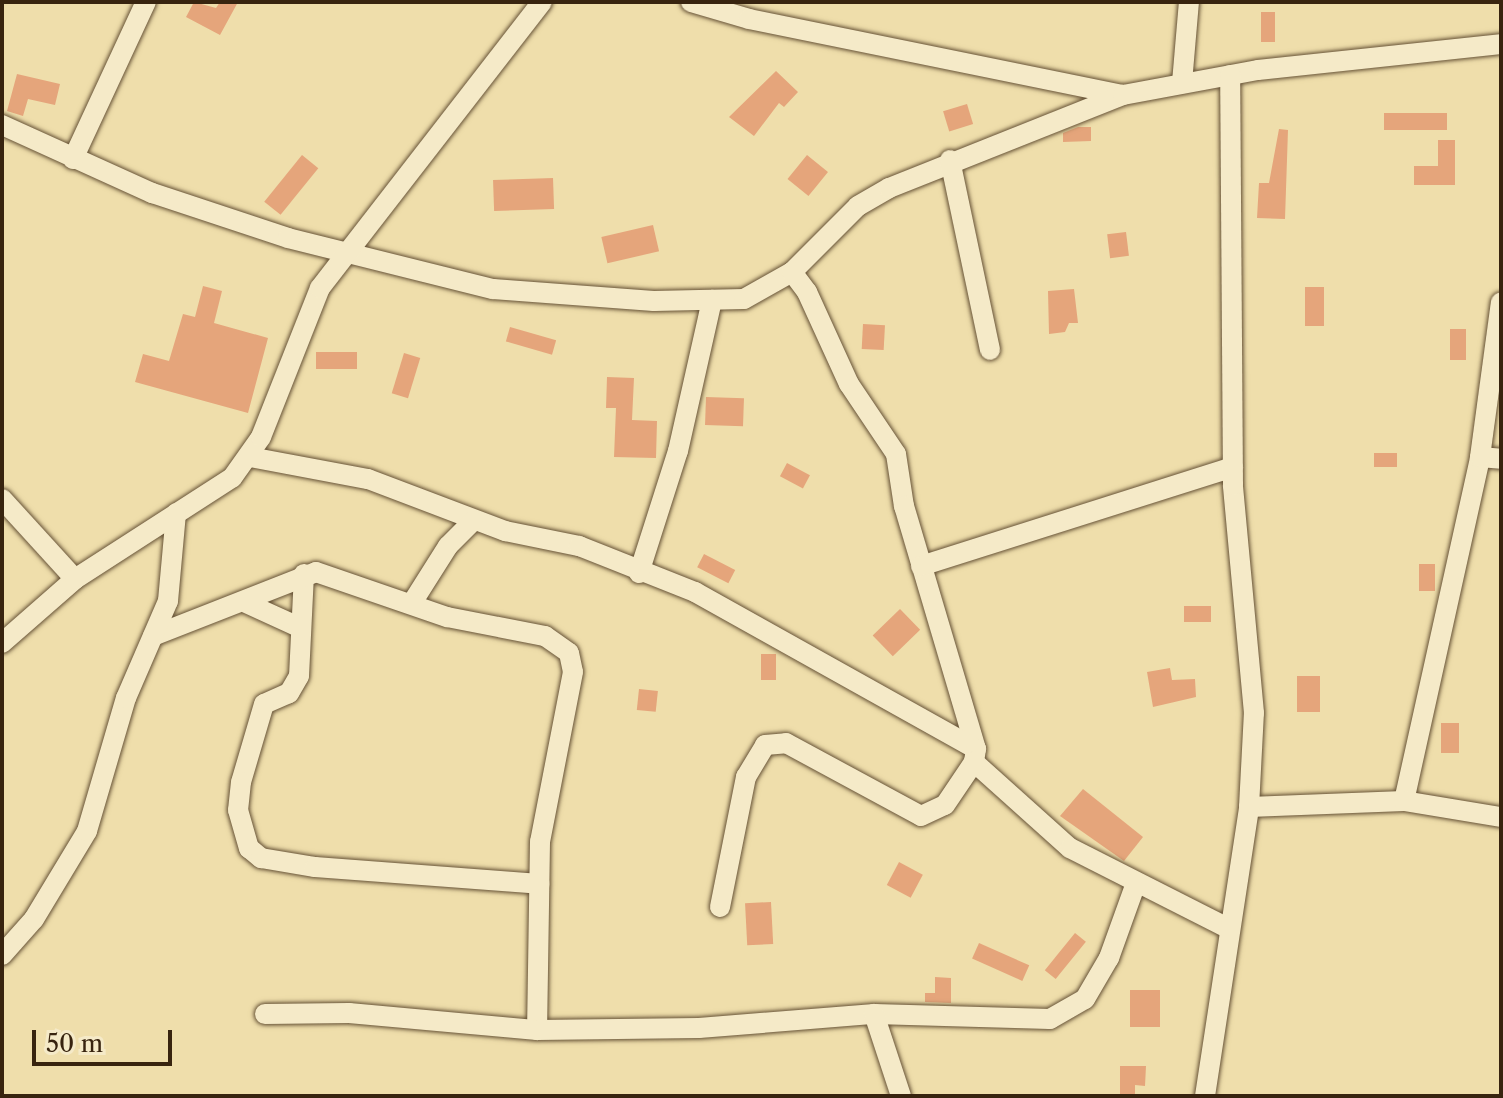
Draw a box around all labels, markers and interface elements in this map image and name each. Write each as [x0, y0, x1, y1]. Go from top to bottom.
scale bar [36, 1014, 176, 1064]
text: 50 m [46, 1029, 103, 1058]

